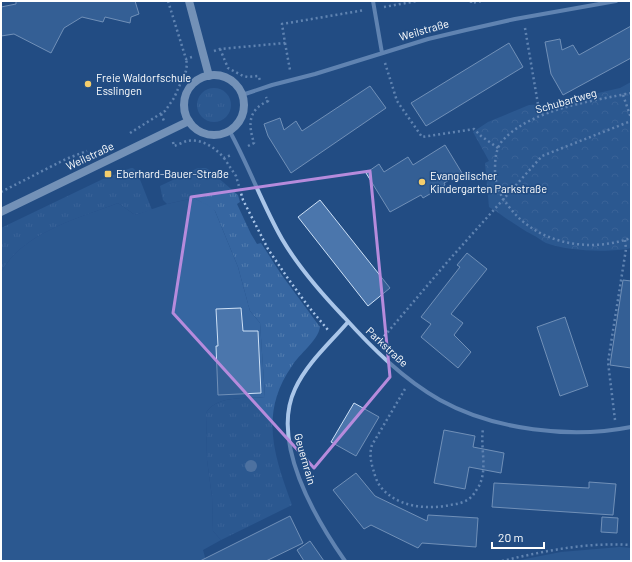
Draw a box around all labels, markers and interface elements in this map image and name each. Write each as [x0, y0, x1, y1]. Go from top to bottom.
street label: Weilstraße [397, 16, 450, 43]
place label: Freie Waldorfschule Esslingen [96, 71, 191, 97]
marker: Freie Waldorfschule Esslingen [83, 79, 93, 89]
street label: Schubartweg [534, 86, 598, 115]
street label: Weilstraße [64, 139, 116, 172]
place label: Eberhard-Bauer-Straße [116, 167, 229, 180]
marker: Eberhard-Bauer-Straße [103, 169, 113, 179]
place label: Evangelischer Kindergarten Parkstraße [430, 169, 547, 195]
marker: Evangelischer Kindergarten Parkstraße [417, 177, 427, 187]
street label: Parkstraße [364, 324, 411, 369]
street label: Geuernrain [292, 432, 319, 486]
scale bar [492, 524, 544, 550]
text: 20 m [498, 530, 524, 544]

